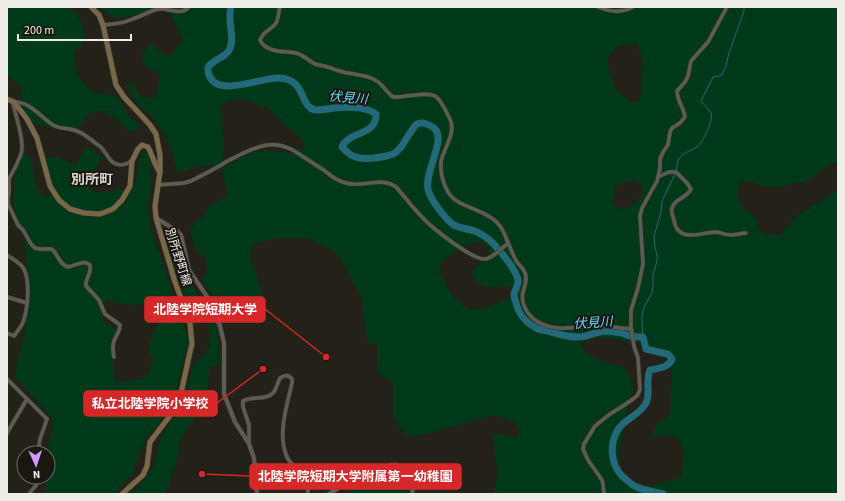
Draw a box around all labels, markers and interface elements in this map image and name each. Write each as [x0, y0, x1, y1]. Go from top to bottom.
scale bar [18, 16, 131, 42]
text: 200 m [24, 22, 54, 39]
water label: 伏見川 [328, 87, 370, 109]
district label: 別所町 [71, 170, 113, 190]
street label: 別所野町線 [161, 226, 195, 288]
callout: 北陸学院短期大学 [145, 297, 265, 322]
text: 北陸学院短期大学 [153, 301, 257, 319]
water label: 伏見川 [573, 313, 615, 333]
callout: 私立北陸学院小学校 [84, 391, 217, 416]
text: 私立北陸学院小学校 [91, 395, 209, 413]
north arrow [16, 445, 56, 485]
callout: 北陸学院短期大学附属第一幼稚園 [250, 464, 461, 489]
text: N [32, 467, 41, 482]
text: 北陸学院短期大学附属第一幼稚園 [257, 468, 453, 486]

